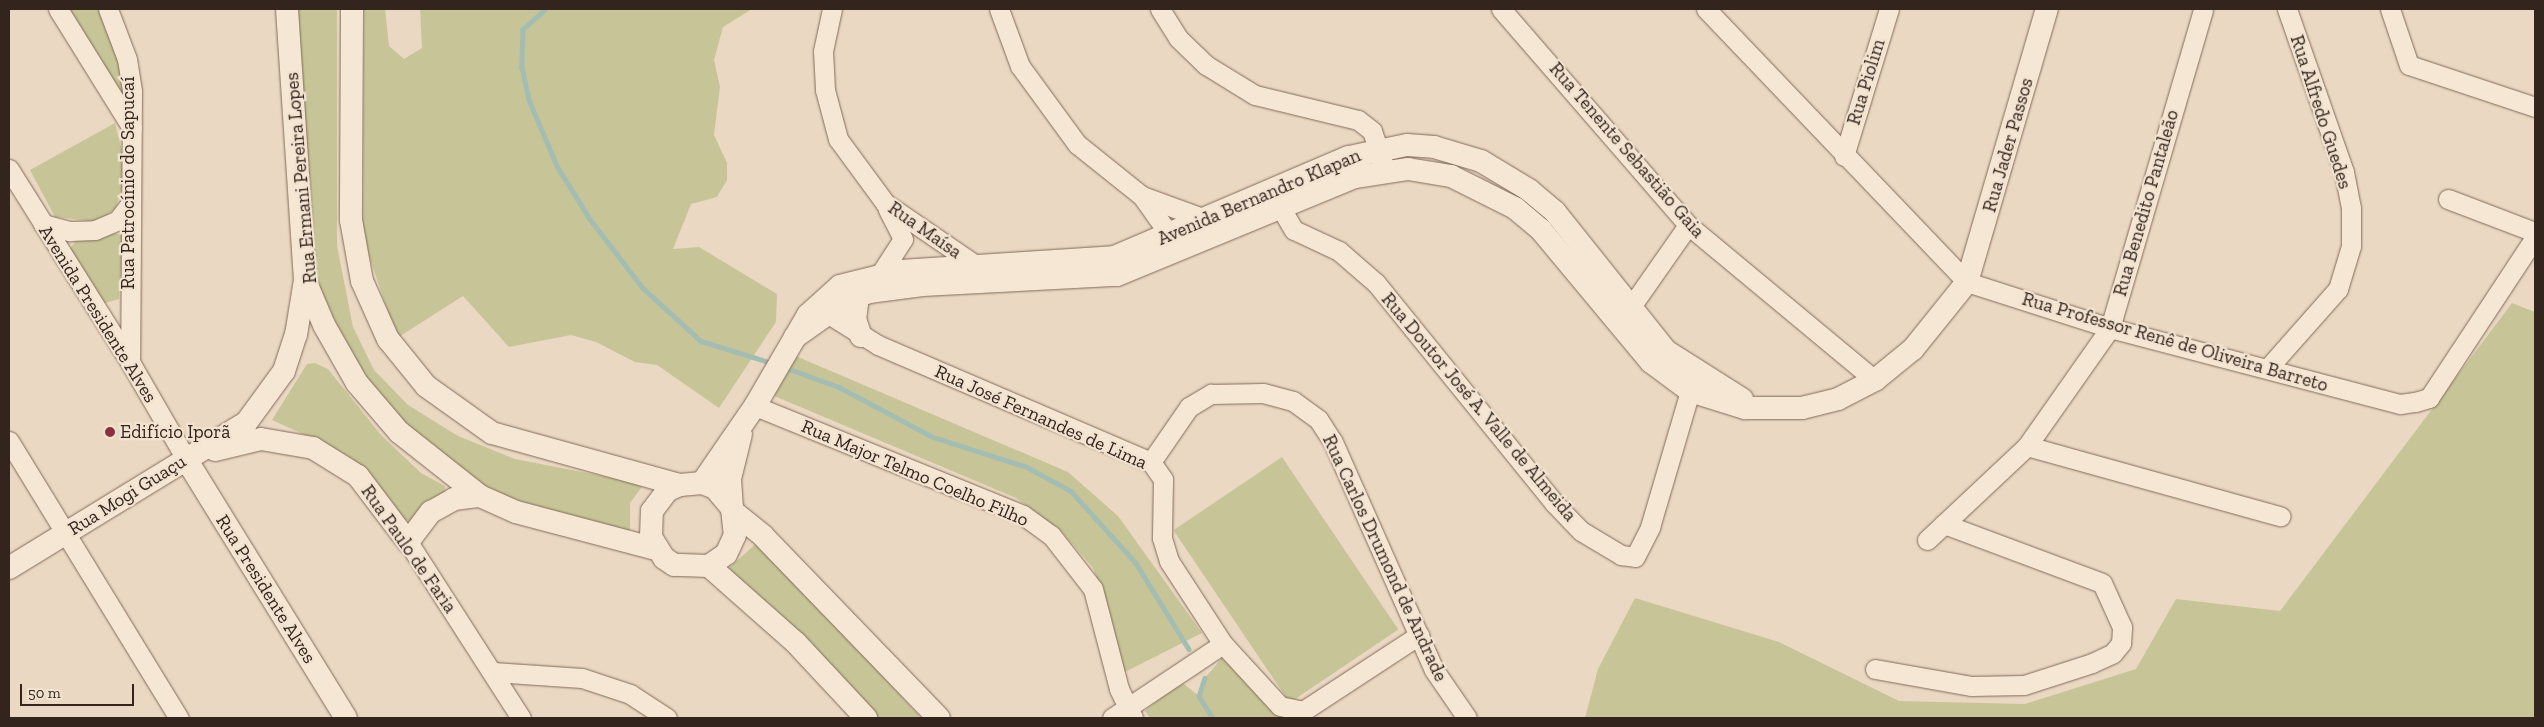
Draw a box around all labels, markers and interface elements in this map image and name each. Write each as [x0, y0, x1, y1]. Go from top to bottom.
street label: Rua Alfredo Guedes [2285, 32, 2357, 192]
street label: Rua Piolim [1842, 36, 1890, 128]
street label: Rua Tenente Sebastião Gaia [1544, 57, 1710, 243]
street label: Rua Ermani Pereira Lopes [280, 71, 322, 285]
street label: Rua Jader Passos [1978, 75, 2038, 215]
street label: Rua Patrocínio do Sapucaí [117, 76, 139, 290]
street label: Rua Benedito Pantaleão [2108, 107, 2184, 299]
street label: Avenida Bernandro Klapan [1154, 144, 1364, 250]
street label: Rua Maísa [884, 196, 966, 264]
street label: Avenida Presidente Alves [34, 221, 162, 407]
street label: Rua Doutor José A. Valle de Almeida [1376, 287, 1582, 527]
street label: Rua Professor Renê de Oliveira Barreto [2019, 287, 2331, 397]
street label: Rua José Fernandes de Lima [931, 360, 1151, 474]
street label: Rua Major Telmo Coelho Filho [798, 415, 1032, 531]
place label: Edifício Iporã [120, 421, 231, 443]
marker: Edifício Iporã [104, 426, 116, 438]
street label: Rua Carlos Drumond de Andrade [1318, 431, 1452, 685]
street label: Rua Mogi Guaçu [64, 450, 190, 540]
street label: Rua Paulo de Faria [356, 480, 462, 618]
street label: Rua Presidente Alves [211, 510, 321, 668]
scale bar [22, 674, 136, 706]
text: 50 m [28, 684, 61, 702]

